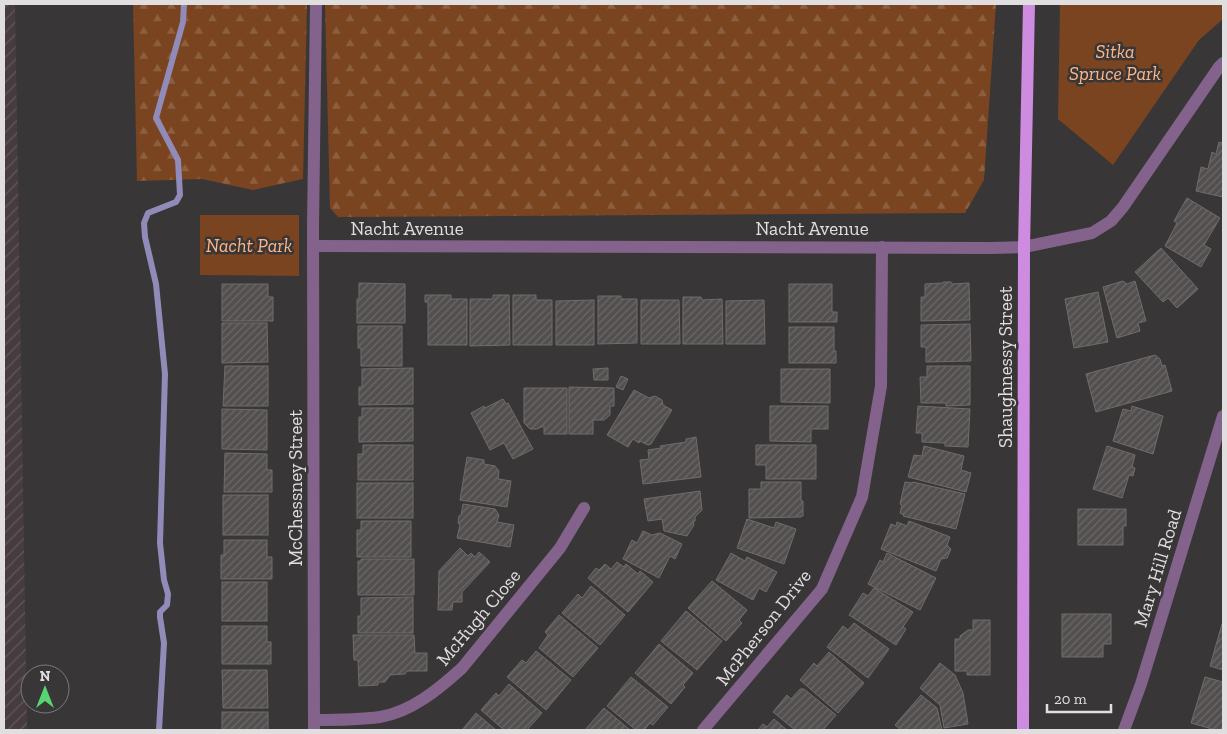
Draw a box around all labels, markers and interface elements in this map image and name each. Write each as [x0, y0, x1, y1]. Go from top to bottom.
park label: Sitka Spruce Park [1069, 40, 1161, 85]
street label: Nacht Avenue [350, 217, 464, 240]
street label: Nacht Avenue [755, 217, 869, 240]
park label: Nacht Park [206, 234, 292, 257]
street label: Shaughnessy Street [994, 286, 1017, 448]
street label: McChessney Street [284, 410, 307, 566]
street label: Mary Hill Road [1129, 506, 1187, 630]
street label: McHugh Close [431, 564, 525, 670]
street label: McPherson Drive [711, 565, 816, 690]
north arrow [20, 664, 70, 714]
text: N [40, 668, 51, 685]
scale bar [1047, 682, 1111, 714]
text: 20 m [1054, 690, 1087, 708]

